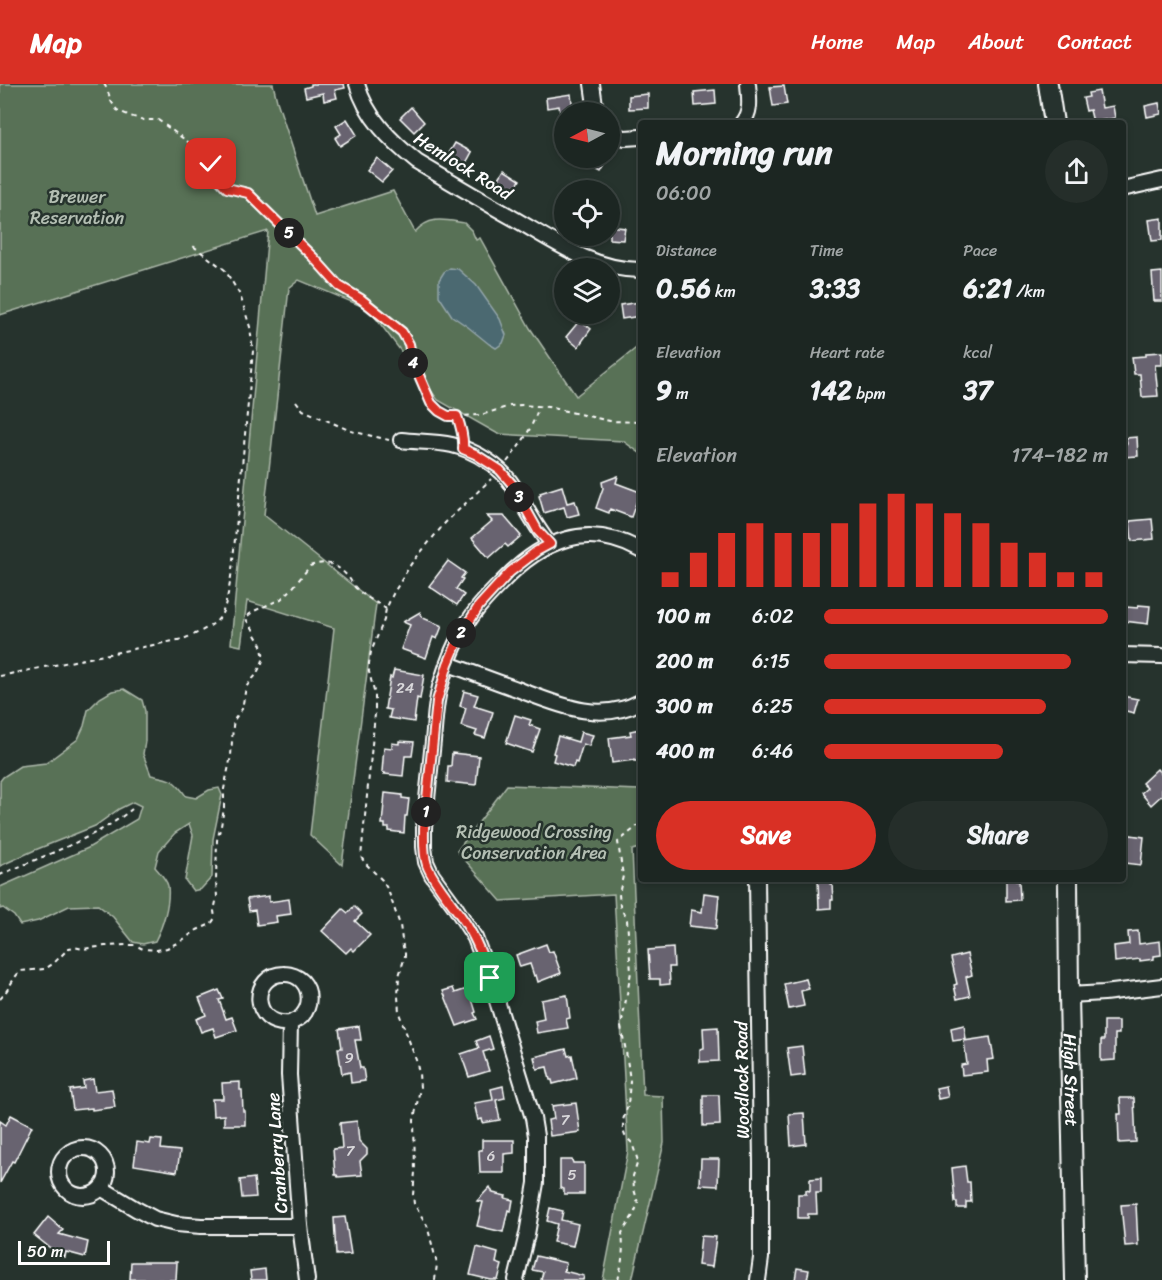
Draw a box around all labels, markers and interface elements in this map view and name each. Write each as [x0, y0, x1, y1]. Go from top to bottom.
text: Map [30, 18, 82, 67]
text: Home [811, 23, 863, 61]
text: Map [896, 23, 935, 61]
text: About [968, 23, 1025, 61]
text: Contact [1058, 23, 1132, 61]
north arrow [554, 102, 620, 168]
map controls [554, 102, 620, 324]
street label: Hemlock Road [407, 123, 520, 210]
text: Morning run [656, 124, 832, 182]
pin [185, 138, 236, 189]
button: share [1045, 140, 1108, 203]
icon: check [194, 147, 227, 180]
text: 06:00 [656, 176, 711, 211]
button: locate [554, 180, 620, 246]
park label: Brewer Reservation [30, 181, 124, 234]
pin: 5 [274, 218, 304, 248]
text: 5 [284, 218, 294, 247]
text: Distance [656, 236, 717, 265]
text: Time [810, 236, 843, 265]
text: Pace [963, 236, 997, 265]
button: layers [554, 258, 620, 324]
text: 0.56 [656, 265, 711, 311]
text: 3:33 [810, 265, 860, 311]
text: 6:21 [963, 265, 1012, 311]
text: km [711, 277, 736, 306]
text: /km [1012, 277, 1045, 306]
text: Elevation [656, 338, 721, 367]
text: Heart rate [810, 338, 885, 367]
text: kcal [963, 338, 992, 367]
pin: 4 [398, 348, 428, 378]
text: 4 [408, 348, 418, 377]
text: 9 [656, 367, 672, 413]
text: 142 [810, 367, 852, 413]
text: 37 [963, 367, 992, 413]
text: m [672, 379, 688, 408]
text: bpm [852, 379, 886, 408]
text: Elevation [656, 438, 737, 473]
text: 174–182 m [1011, 438, 1108, 473]
pin: 3 [504, 482, 534, 512]
text: 3 [515, 482, 523, 511]
text: 100 m [656, 599, 710, 634]
text: 6:02 [752, 599, 794, 634]
pin: 2 [446, 618, 476, 648]
text: 2 [456, 618, 466, 647]
text: 200 m [656, 644, 713, 679]
text: 6:15 [752, 644, 790, 679]
house number: 24 [396, 675, 414, 701]
text: 300 m [656, 689, 713, 724]
text: 6:25 [752, 689, 793, 724]
text: 400 m [656, 734, 714, 769]
text: 6:46 [752, 734, 793, 769]
pin: 1 [411, 797, 441, 827]
text: 1 [423, 797, 429, 826]
button: Save [656, 801, 876, 870]
button: Share [888, 801, 1108, 870]
park label: Ridgewood Crossing Conservation Area [456, 816, 612, 869]
pin [464, 952, 515, 1003]
icon: arrive [473, 961, 506, 994]
street label: Woodlock Road [725, 1019, 759, 1139]
street label: High Street [1054, 1033, 1088, 1127]
house number: 9 [344, 1045, 354, 1071]
street label: Cranberry Lane [257, 1091, 297, 1215]
house number: 7 [561, 1107, 571, 1133]
house number: 7 [346, 1138, 356, 1164]
house number: 6 [487, 1143, 495, 1169]
house number: 5 [567, 1162, 577, 1188]
text: 50 m [27, 1237, 63, 1266]
scale bar [18, 1238, 110, 1266]

